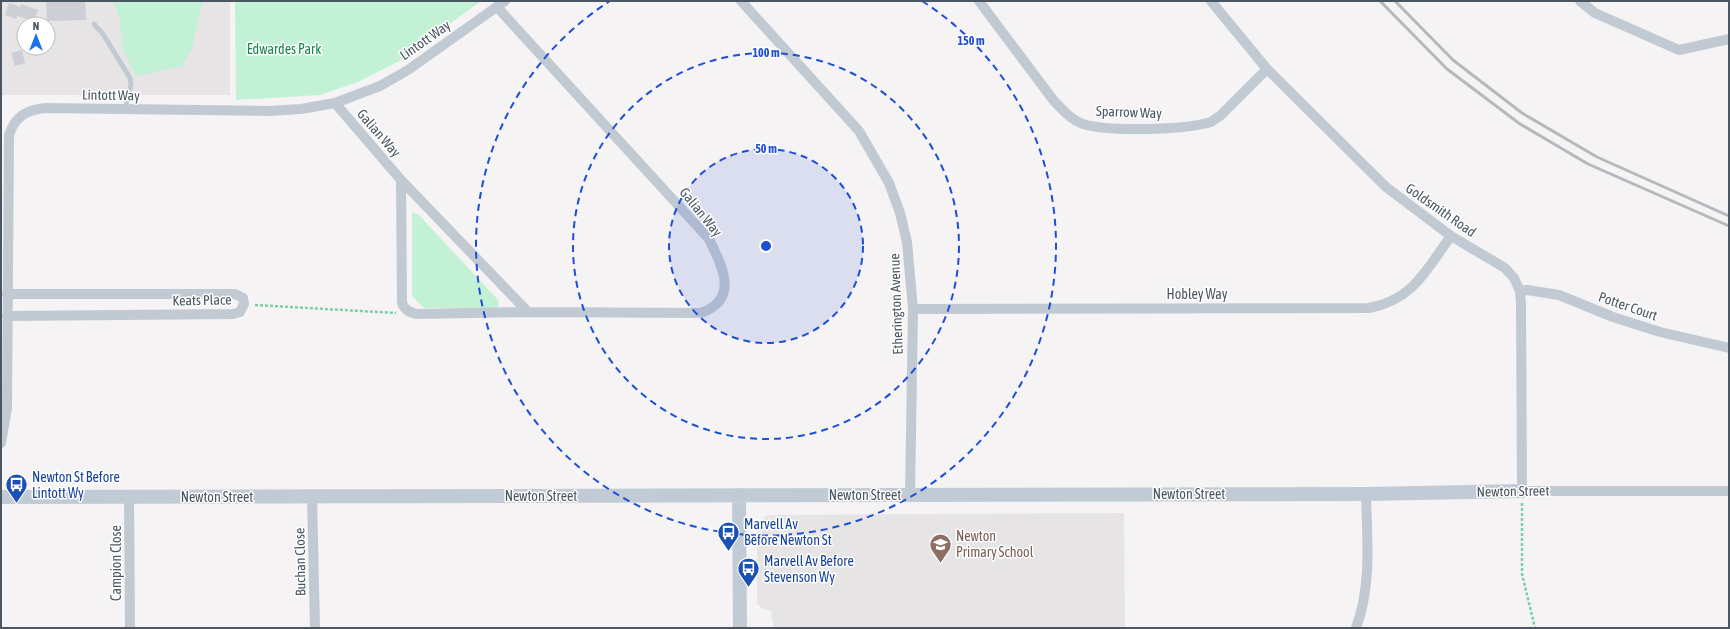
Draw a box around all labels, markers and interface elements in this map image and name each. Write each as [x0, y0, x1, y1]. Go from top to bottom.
north arrow [16, 16, 56, 56]
street label: Lintott Way [397, 17, 453, 63]
text: N [33, 20, 39, 32]
text: 150 m [957, 34, 985, 48]
park label: Edwardes Park [247, 41, 321, 57]
text: 100 m [752, 46, 780, 60]
street label: Lintott Way [82, 86, 140, 104]
street label: Sparrow Way [1096, 103, 1162, 121]
street label: Galian Way [354, 106, 404, 160]
text: 50 m [755, 142, 777, 156]
street label: Goldsmith Road [1403, 180, 1479, 240]
street label: Galian Way [677, 184, 726, 240]
centre of rings [759, 239, 773, 253]
street label: Etherington Avenue [886, 253, 906, 355]
street label: Hobley Way [1167, 286, 1228, 302]
street label: Potter Court [1596, 288, 1660, 324]
street label: Keats Place [172, 291, 232, 309]
place label: Newton St Before Lintott Wy [32, 469, 120, 501]
bus stop icon: Newton St Before Lintott Wy [4, 472, 30, 505]
street label: Newton Street [1476, 482, 1550, 500]
street label: Newton Street [1153, 486, 1225, 502]
street label: Newton Street [829, 487, 901, 503]
street label: Newton Street [505, 488, 577, 504]
street label: Newton Street [181, 489, 253, 505]
place label: Marvell Av Before Newton St [744, 516, 832, 548]
bus stop icon: Marvell Av Before Newton St [716, 519, 742, 552]
street label: Campion Close [108, 525, 124, 601]
street label: Buchan Close [291, 528, 309, 596]
place label: Newton Primary School [956, 528, 1034, 560]
school or university icon: Newton Primary School [928, 531, 954, 564]
place label: Marvell Av Before Stevenson Wy [764, 553, 854, 585]
bus stop icon: Marvell Av Before Stevenson Wy [736, 556, 762, 589]

